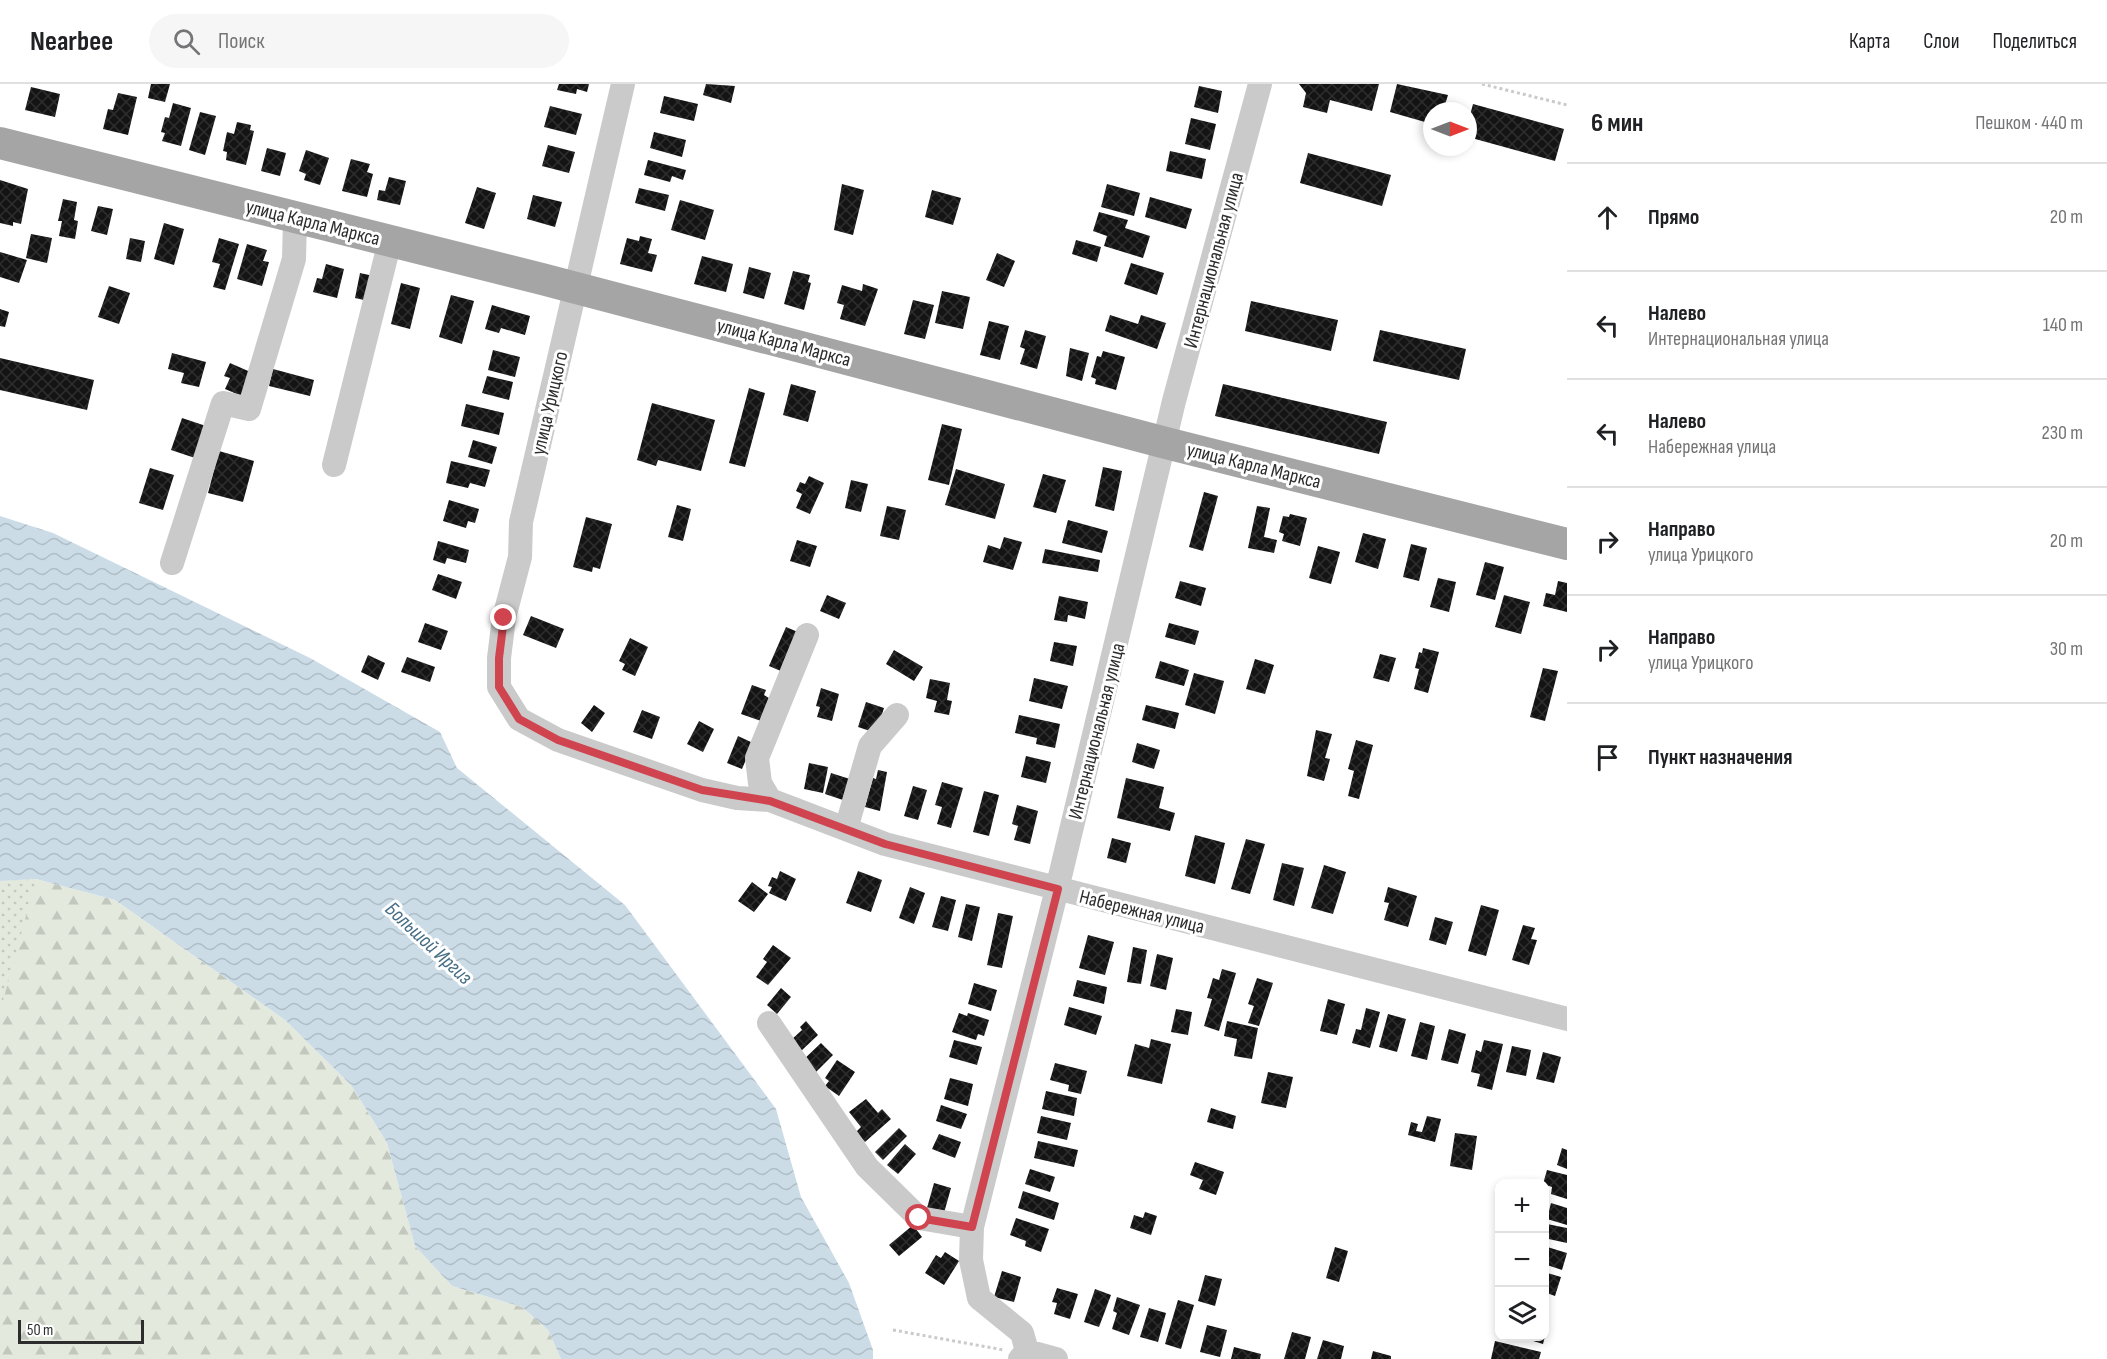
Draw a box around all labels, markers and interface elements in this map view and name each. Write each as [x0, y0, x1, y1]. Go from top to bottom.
search box [149, 14, 569, 68]
text: Nearbee [30, 25, 113, 58]
icon: search [170, 25, 203, 58]
text: Поиск [218, 28, 265, 55]
text: Карта [1849, 29, 1890, 54]
text: Слои [1923, 29, 1959, 54]
text: Поделиться [1992, 29, 2077, 54]
north arrow [1423, 102, 1477, 156]
text: 6 мин [1591, 108, 1643, 139]
text: Пешком · 440 m [1975, 111, 2083, 135]
street label: Интернациональная улица [1179, 170, 1249, 351]
street label: улица Карла Маркса [243, 195, 382, 251]
icon: ahead [1591, 201, 1624, 234]
text: Прямо [1648, 204, 1699, 231]
text: 20 m [2050, 205, 2083, 229]
text: Налево [1648, 300, 1706, 327]
icon: left [1591, 309, 1624, 342]
text: 140 m [2043, 313, 2083, 337]
street label: улица Карла Маркса [714, 314, 853, 372]
text: Интернациональная улица [1648, 327, 1829, 351]
street label: улица Урицкого [526, 349, 574, 457]
text: Налево [1648, 408, 1706, 435]
icon: left [1591, 417, 1624, 450]
text: 230 m [2041, 421, 2083, 445]
text: Набережная улица [1648, 435, 1776, 459]
street label: улица Карла Маркса [1184, 438, 1323, 494]
text: Направо [1648, 516, 1715, 543]
icon: right [1591, 525, 1624, 558]
text: 20 m [2050, 529, 2083, 553]
text: улица Урицкого [1648, 543, 1753, 567]
route end [490, 604, 516, 630]
text: Направо [1648, 624, 1715, 651]
icon: right [1591, 633, 1624, 666]
text: 30 m [2050, 637, 2083, 661]
street label: Интернациональная улица [1063, 641, 1130, 822]
text: улица Урицкого [1648, 651, 1753, 675]
icon: arrive [1591, 741, 1624, 774]
text: Пункт назначения [1648, 744, 1792, 771]
street label: Набережная улица [1077, 885, 1207, 939]
water label: Большой Иргиз [380, 897, 478, 990]
map controls [1495, 1179, 1549, 1341]
button: + [1495, 1179, 1549, 1233]
route start [905, 1204, 931, 1230]
button: − [1495, 1233, 1549, 1287]
button: layers [1495, 1287, 1549, 1341]
scale bar [18, 1317, 144, 1344]
text: 50 m [27, 1321, 53, 1340]

